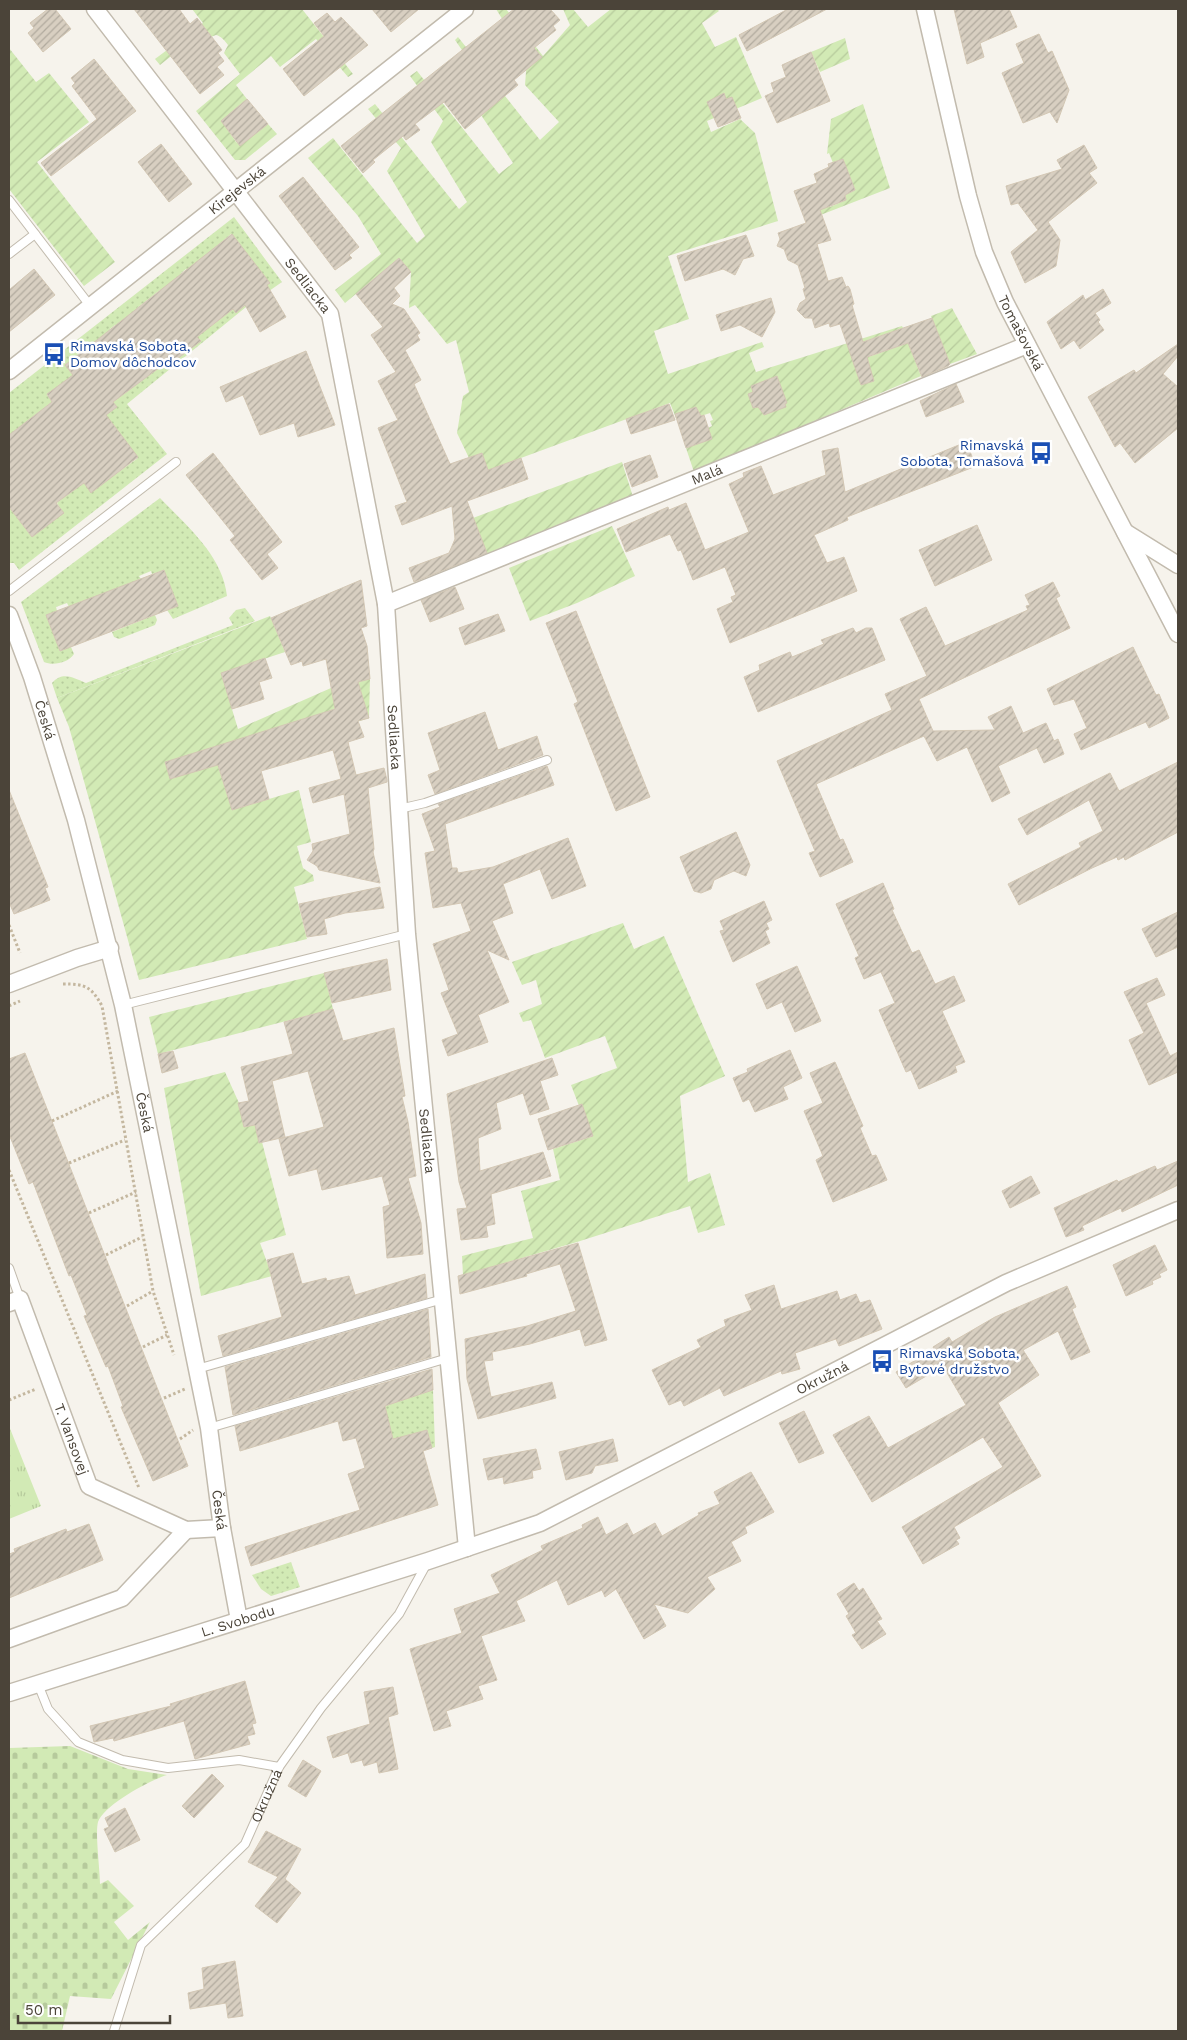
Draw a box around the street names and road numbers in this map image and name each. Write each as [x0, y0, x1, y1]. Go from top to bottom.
street label: Kirejevská [205, 163, 269, 218]
street label: Sedliacka [282, 255, 334, 316]
street label: Tomašovská [995, 293, 1047, 373]
street label: Malá [689, 461, 725, 488]
street label: Česká [32, 698, 59, 742]
street label: Sedliacka [384, 704, 405, 771]
street label: Česká [133, 1091, 157, 1134]
street label: Sedliacka [416, 1108, 438, 1174]
street label: Okružná [793, 1358, 851, 1398]
street label: T. Vansovej [51, 1401, 92, 1477]
street label: Česká [209, 1489, 230, 1531]
street label: L. Svobodu [199, 1602, 277, 1640]
street label: Okružná [248, 1766, 285, 1825]

